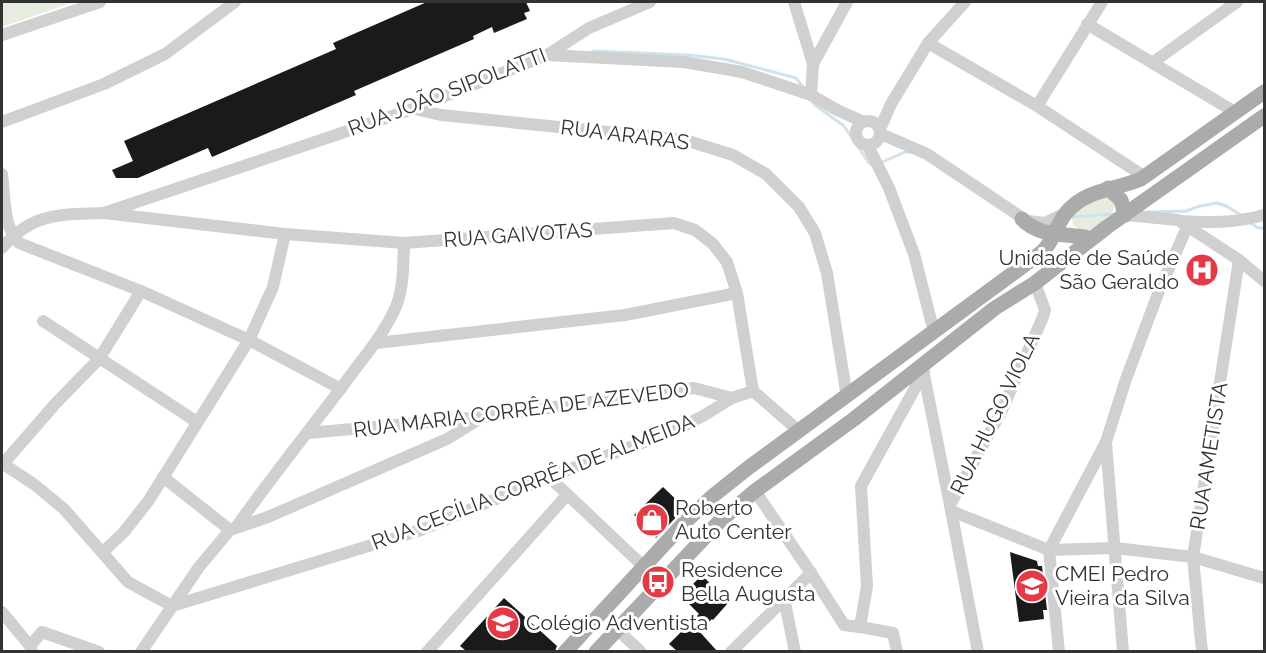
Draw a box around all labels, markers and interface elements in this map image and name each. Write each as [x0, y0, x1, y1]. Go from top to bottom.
street label: RUA JOÃO SIPOLATTI [344, 42, 549, 141]
street label: RUA ARARAS [559, 114, 691, 155]
street label: RUA GAIVOTAS [443, 217, 594, 252]
place label: Unidade de Saúde São Geraldo [998, 245, 1179, 294]
hospital icon: Unidade de Saúde São Geraldo [1184, 252, 1220, 288]
street label: RUA HUGO VIOLA [945, 329, 1044, 499]
street label: RUA MARIA CORRÊA DE AZEVEDO [352, 377, 690, 443]
street label: RUA AMETISTA [1185, 380, 1233, 531]
street label: RUA CECÍLIA CORRÊA DE ALMEIDA [368, 408, 698, 555]
place label: Roberto Auto Center [675, 495, 792, 544]
shop icon: Roberto Auto Center [634, 502, 670, 538]
place label: Residence Bella Augusta [681, 557, 815, 606]
place label: CMEI Pedro Vieira da Silva [1055, 561, 1190, 610]
bus stop icon: Residence Bella Augusta [640, 564, 676, 600]
school or university icon: CMEI Pedro Vieira da Silva [1014, 568, 1050, 604]
school or university icon: Colégio Adventista [485, 605, 521, 641]
place label: Colégio Adventista [526, 610, 708, 635]

